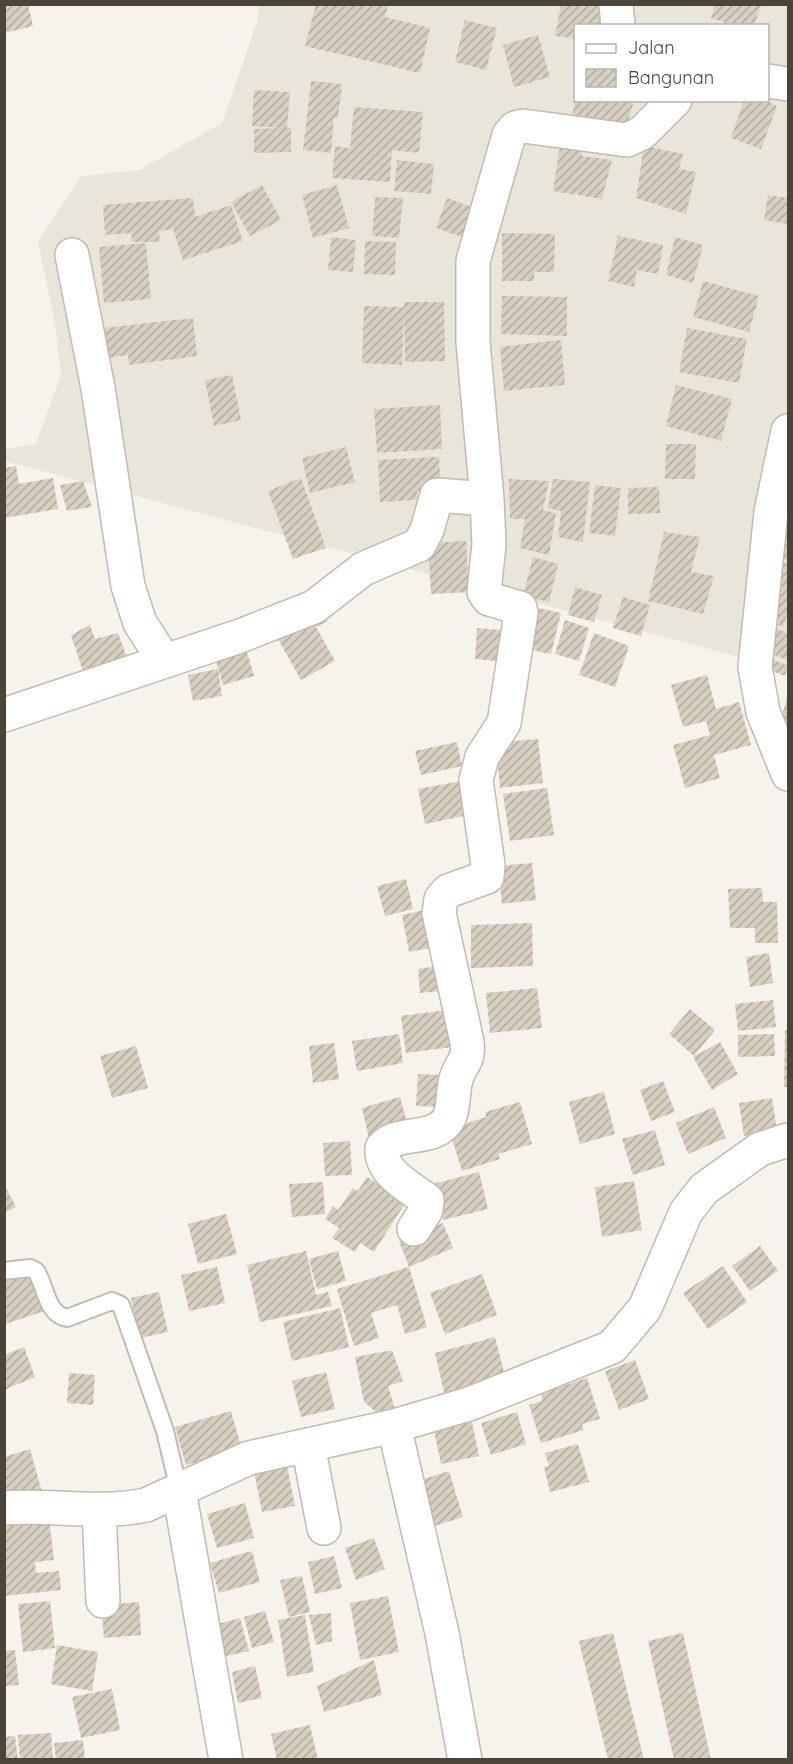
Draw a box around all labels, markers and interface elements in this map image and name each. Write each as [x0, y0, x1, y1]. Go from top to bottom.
legend [574, 24, 769, 102]
text: Jalan [628, 36, 675, 59]
text: Bangunan [628, 66, 714, 89]

